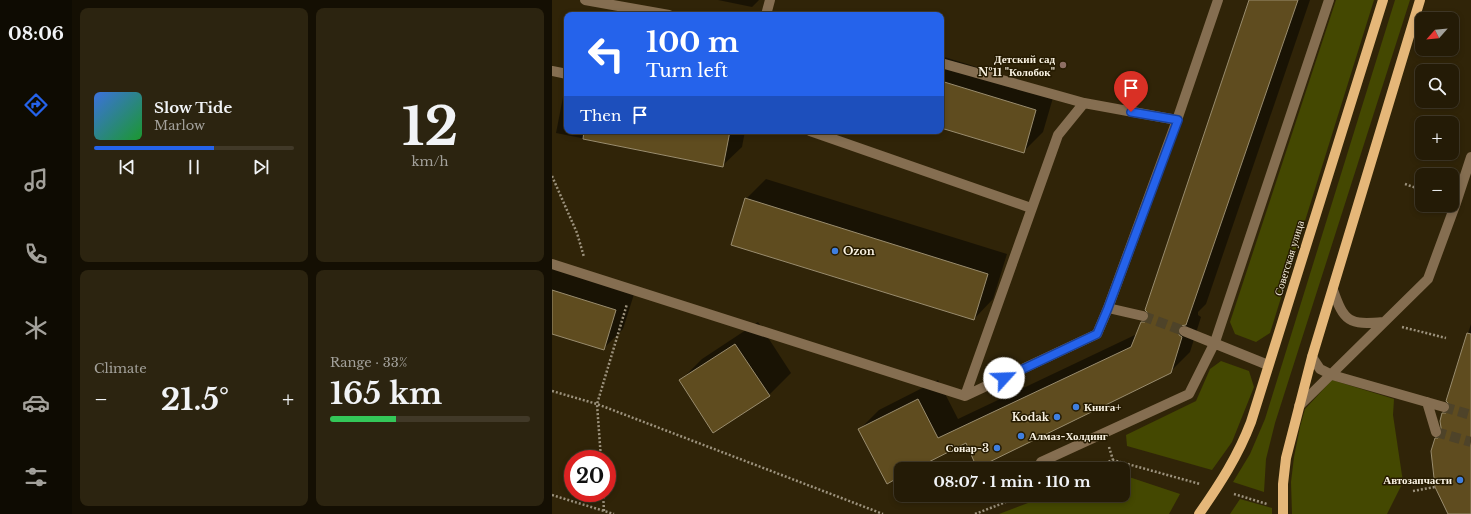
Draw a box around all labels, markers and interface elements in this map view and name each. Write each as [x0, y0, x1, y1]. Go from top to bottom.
north arrow [1415, 12, 1459, 56]
map controls [1415, 12, 1459, 212]
text: 08:06 [8, 23, 64, 45]
text: 100 m [646, 25, 739, 60]
icon: left [580, 28, 632, 80]
place label: Детский сад №11 "Колобок" [978, 52, 1055, 79]
text: Turn left [646, 60, 728, 82]
marker: Детский сад №11 "Колобок" [1058, 60, 1068, 70]
button: search [1415, 64, 1459, 108]
pin [1114, 71, 1148, 112]
icon: arrive [1120, 77, 1142, 99]
icon: directions [22, 91, 50, 119]
text: 12 [402, 95, 458, 159]
text: Slow Tide [154, 98, 232, 117]
icon: arrive [629, 104, 651, 126]
text: Then [580, 106, 621, 125]
button: + [1415, 116, 1459, 160]
text: Marlow [154, 117, 205, 134]
text: km/h [412, 153, 448, 170]
icon: previous [116, 156, 138, 178]
icon: pause [183, 156, 205, 178]
icon: next [250, 156, 272, 178]
icon: music [22, 166, 50, 194]
button: − [1415, 168, 1459, 212]
street label: Советская улица [1271, 218, 1307, 297]
icon: phone [22, 240, 50, 268]
place label: Ozon [843, 244, 875, 258]
marker: Ozon [830, 246, 840, 256]
icon: climate [22, 314, 50, 342]
text: Range · 33% [330, 354, 407, 371]
position arrow [983, 357, 1025, 399]
text: Climate [94, 360, 147, 377]
text: 165 km [330, 375, 442, 412]
text: 21.5° [161, 381, 229, 418]
text: − [94, 386, 108, 413]
text: + [282, 386, 294, 413]
icon: car [22, 389, 50, 417]
place label: Книга+ [1084, 400, 1121, 414]
marker: Книга+ [1071, 402, 1081, 412]
place label: Kodak [1012, 410, 1050, 424]
marker: Kodak [1052, 412, 1062, 422]
place label: Алмаз-Холдинг [1029, 429, 1108, 443]
marker: Алмаз-Холдинг [1016, 431, 1026, 441]
place label: Сонар-3 [946, 441, 989, 455]
marker: Сонар-3 [992, 443, 1002, 453]
speed limit sign: 20 [564, 450, 616, 502]
icon: filters [22, 463, 50, 491]
text: 08:07 · 1 min · 110 m [934, 472, 1091, 491]
place label: Автозапчасти [1383, 473, 1453, 487]
marker: Автозапчасти [1455, 475, 1465, 485]

